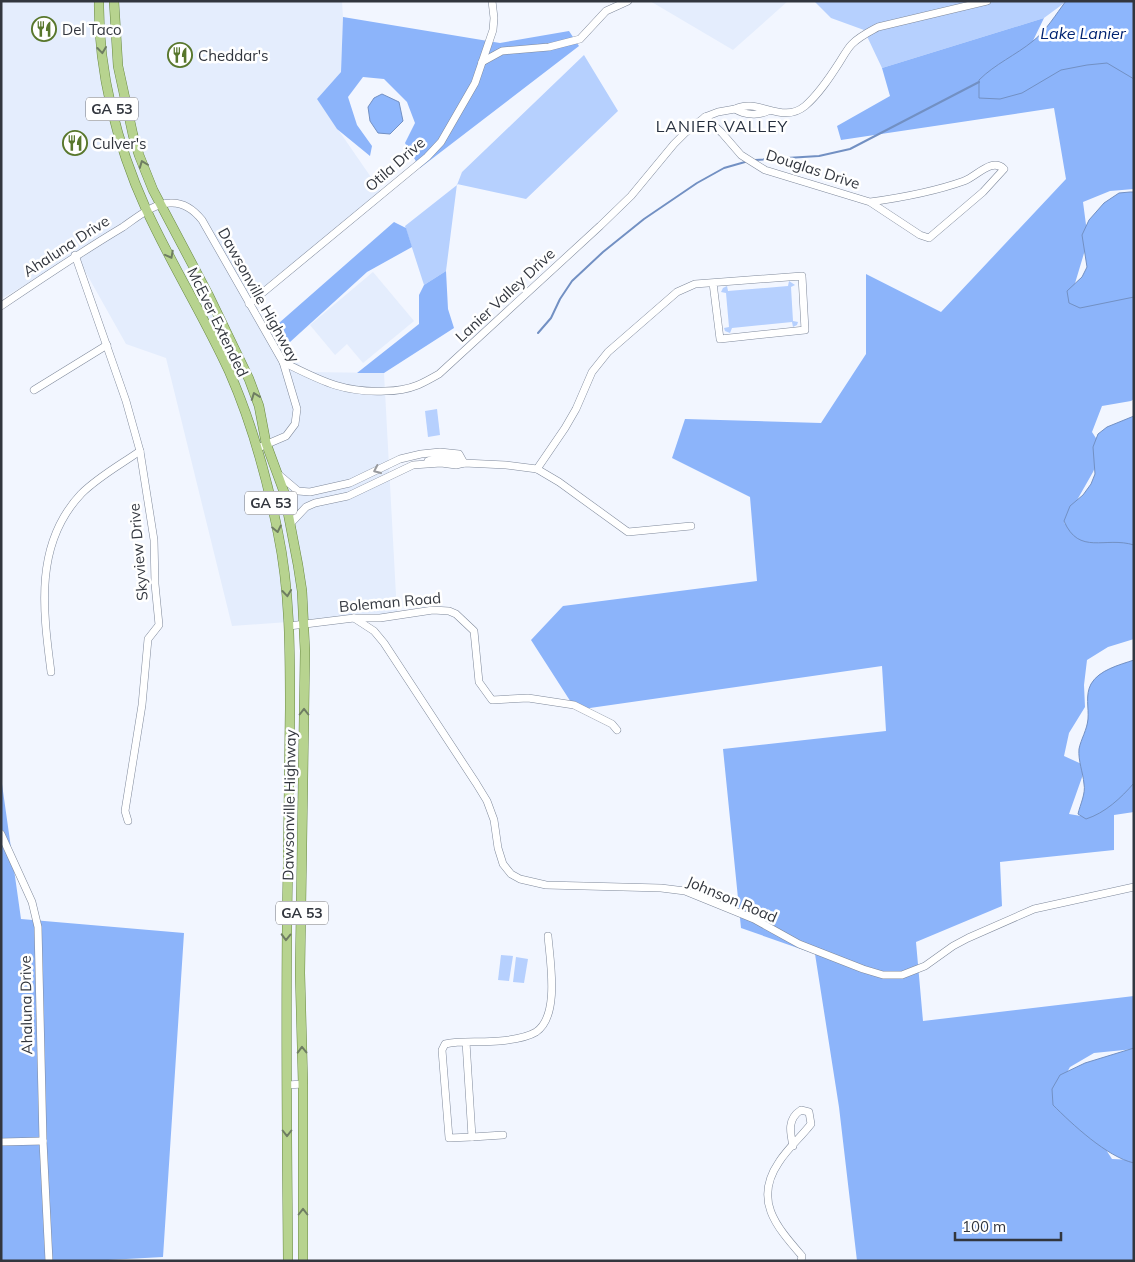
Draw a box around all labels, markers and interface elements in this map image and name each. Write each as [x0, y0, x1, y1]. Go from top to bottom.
restaurant icon: Del Taco [31, 16, 57, 42]
place label: Del Taco [62, 20, 122, 39]
water label: Lake Lanier [1040, 23, 1127, 43]
restaurant icon: Cheddar's [167, 42, 193, 68]
one-way arrow [96, 46, 107, 54]
place label: Cheddar's [198, 46, 268, 65]
road number: GA 53 [86, 98, 138, 120]
district label: LANIER VALLEY [656, 116, 788, 136]
restaurant icon: Culver's [62, 130, 88, 156]
street label: Otila Drive [361, 133, 429, 195]
place label: Culver's [92, 134, 147, 153]
street label: Douglas Drive [764, 145, 862, 193]
one-way arrow [139, 160, 149, 169]
street label: Ahaluna Drive [19, 211, 113, 281]
street label: Dawsonville Highway [214, 224, 304, 366]
street label: Lanier Valley Drive [451, 244, 559, 346]
one-way arrow [164, 249, 174, 258]
street label: McEver Extended [183, 264, 253, 380]
one-way arrow [251, 392, 261, 401]
one-way arrow [373, 464, 382, 475]
road number: GA 53 [245, 492, 297, 514]
street label: Skyview Drive [124, 502, 152, 602]
one-way arrow [271, 525, 282, 534]
street label: Boleman Road [338, 588, 442, 616]
one-way arrow [281, 589, 292, 597]
one-way arrow [299, 708, 309, 716]
street label: Dawsonville Highway [278, 729, 300, 881]
street label: Johnson Road [684, 871, 780, 927]
road number: GA 53 [276, 901, 328, 924]
one-way arrow [281, 934, 292, 942]
street label: Ahaluna Drive [16, 955, 36, 1055]
one-way arrow [297, 1045, 307, 1053]
one-way arrow [282, 1130, 292, 1138]
one-way arrow [297, 1208, 308, 1216]
scale bar [955, 1210, 1061, 1242]
text: 100 m [962, 1217, 1006, 1236]

